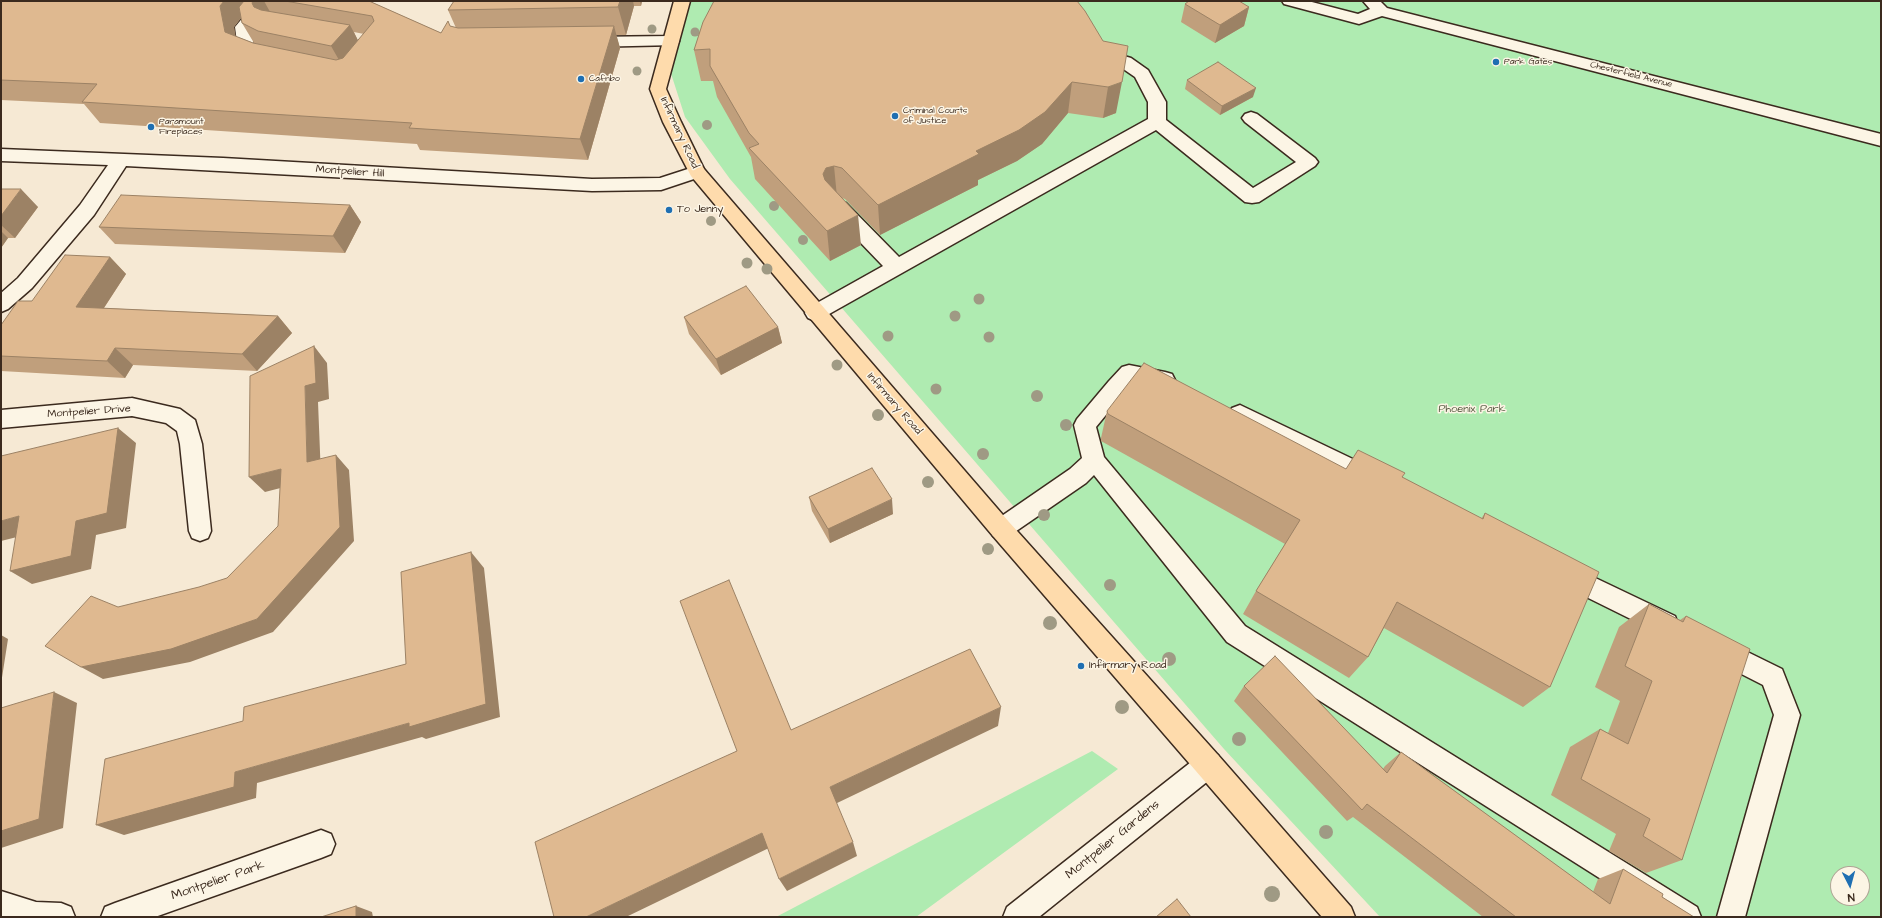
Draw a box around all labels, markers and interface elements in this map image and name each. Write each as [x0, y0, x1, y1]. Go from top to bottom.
marker: Park Gates [1491, 57, 1501, 67]
place label: Park Gates [1504, 57, 1552, 67]
street label: Chesterfield Avenue [1589, 60, 1673, 90]
marker: Cafnbo [576, 74, 586, 84]
place label: Cafnbo [589, 74, 620, 84]
street label: Infirmary Road [657, 95, 701, 171]
place label: Criminal Courts of Justice [903, 106, 967, 127]
marker: Criminal Courts of Justice [890, 111, 900, 121]
place label: Paramount Fireplaces [159, 117, 204, 138]
marker: Paramount Fireplaces [146, 122, 156, 132]
street label: Montpelier Hill [315, 163, 385, 181]
place label: To Jenny [677, 203, 723, 217]
marker: To Jenny [664, 205, 674, 215]
street label: Infirmary Road [864, 370, 924, 438]
street label: Montpelier Drive [47, 402, 131, 422]
park label: Phoenix Park [1439, 403, 1505, 417]
place label: Infirmary Road [1089, 659, 1166, 673]
marker: Infirmary Road [1076, 661, 1086, 671]
street label: Montpelier Gardens [1063, 797, 1163, 883]
street label: Montpelier Park [169, 858, 267, 904]
north arrow [1830, 866, 1870, 906]
text: N [1847, 890, 1855, 905]

